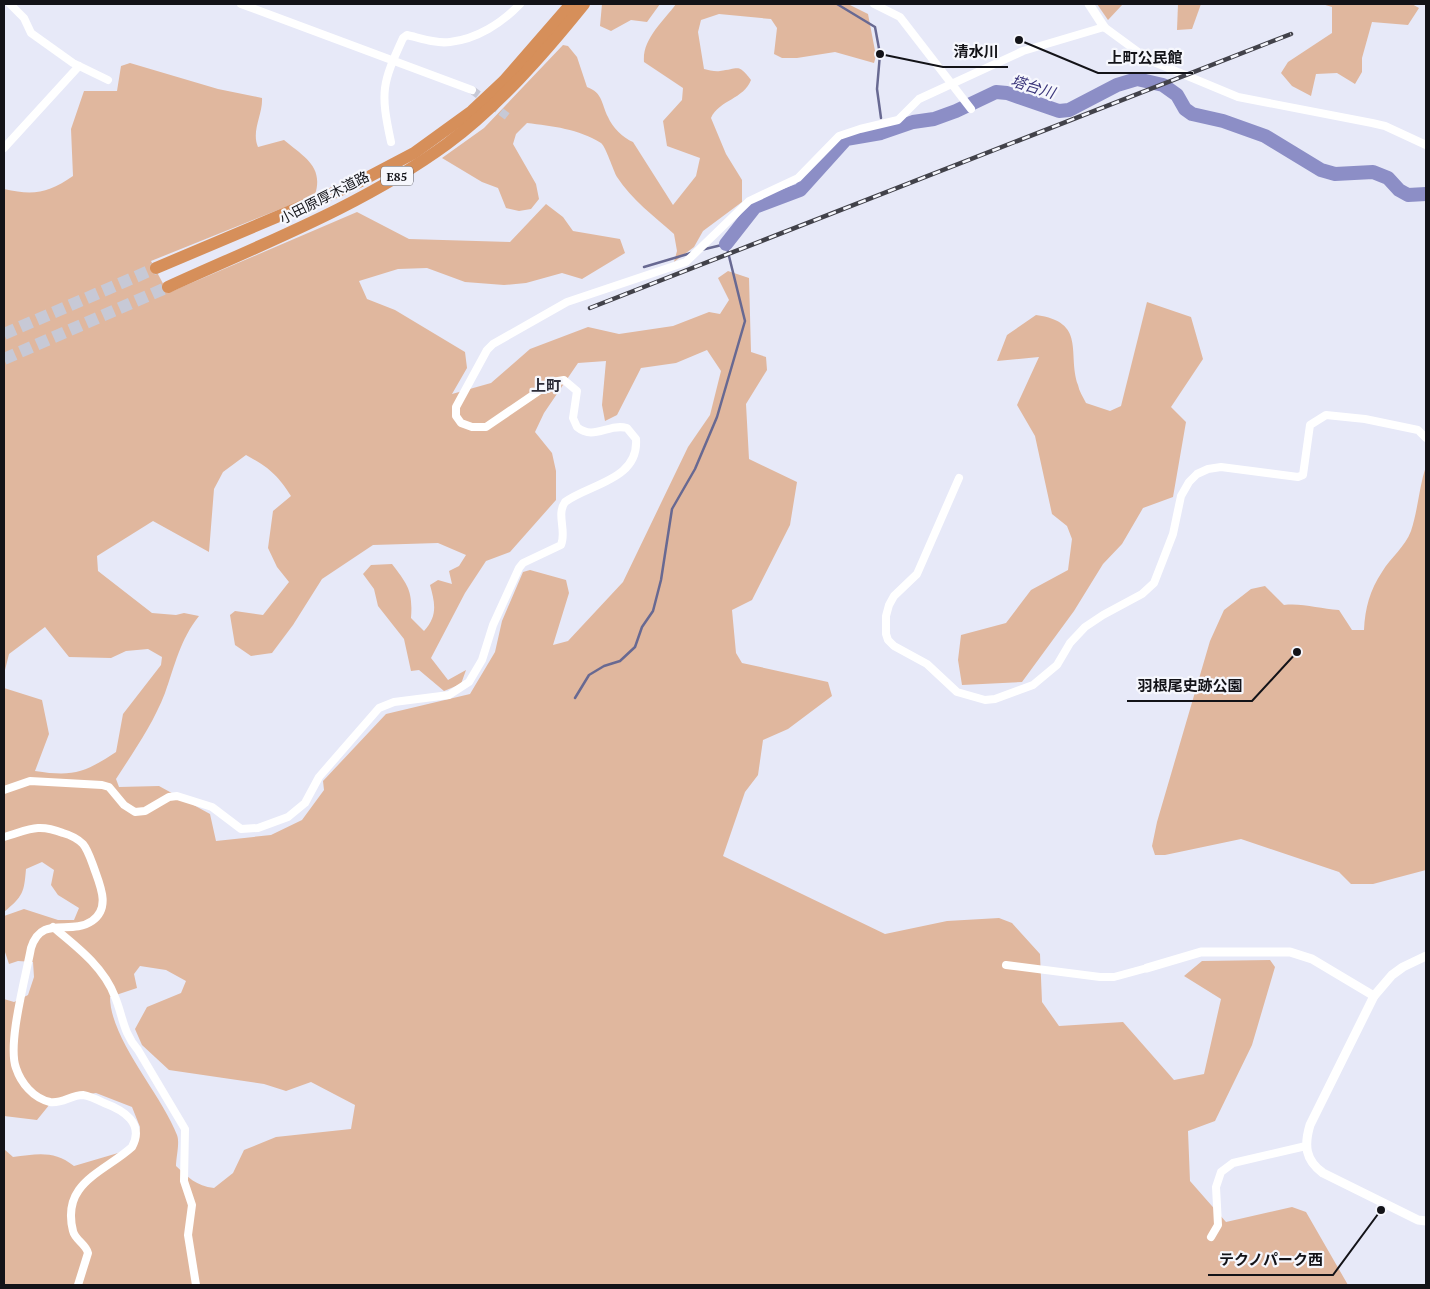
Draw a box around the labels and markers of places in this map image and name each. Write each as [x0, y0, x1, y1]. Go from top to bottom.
callout: 清水川 [943, 37, 1008, 67]
callout: 上町公民館 [1098, 43, 1193, 73]
callout: 羽根尾史跡公園 [1127, 671, 1252, 701]
callout: テクノパーク西 [1208, 1245, 1333, 1275]

